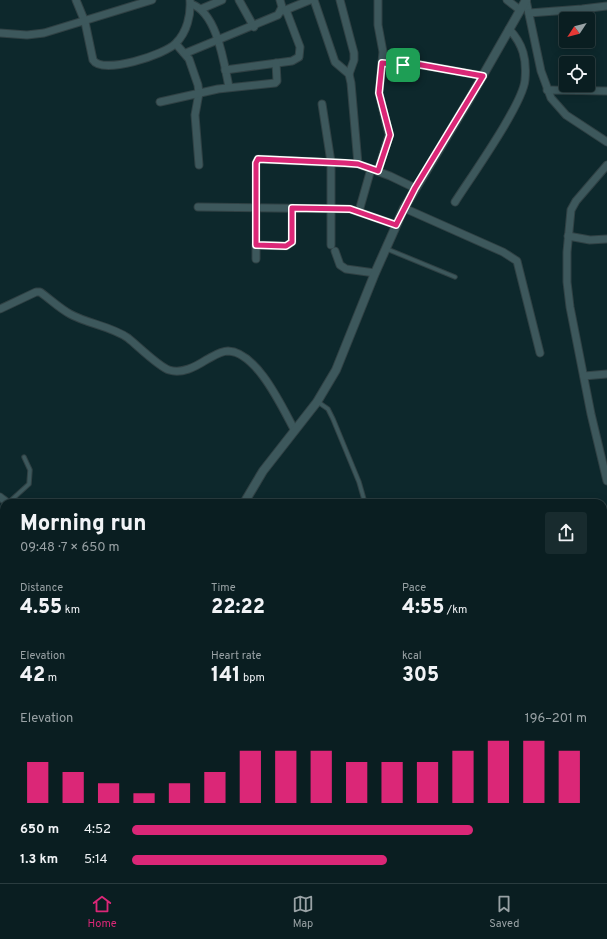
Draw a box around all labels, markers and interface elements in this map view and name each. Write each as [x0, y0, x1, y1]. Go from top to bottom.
north arrow [559, 12, 595, 48]
map controls [559, 12, 595, 92]
pin [386, 48, 420, 82]
icon: arrive [392, 54, 414, 76]
button: locate [559, 56, 595, 92]
text: Morning run [20, 511, 146, 538]
button: share [545, 512, 587, 554]
text: 09:48 · 7 × 650 m [20, 540, 120, 556]
text: Distance [20, 581, 63, 595]
text: Time [211, 581, 236, 595]
text: Pace [402, 581, 426, 595]
text: 4.55 [20, 595, 62, 621]
text: 22:22 [211, 595, 265, 621]
text: 4:55 [402, 595, 444, 621]
text: km [62, 603, 80, 617]
text: /km [444, 603, 467, 617]
text: Elevation [20, 649, 65, 663]
text: Heart rate [211, 649, 261, 663]
text: kcal [402, 649, 422, 663]
text: 42 [20, 663, 45, 689]
text: 141 [211, 663, 241, 689]
text: 305 [402, 663, 439, 689]
text: m [45, 671, 57, 685]
text: bpm [241, 671, 265, 685]
text: Elevation [20, 711, 73, 727]
text: 196–201 m [525, 711, 587, 727]
text: 650 m [20, 822, 59, 838]
text: 4:52 [84, 822, 111, 838]
text: 1.3 km [20, 852, 58, 868]
text: 5:14 [84, 852, 108, 868]
tab: Home [88, 893, 117, 931]
tab: Map [292, 893, 314, 931]
tab: Saved [489, 893, 519, 931]

